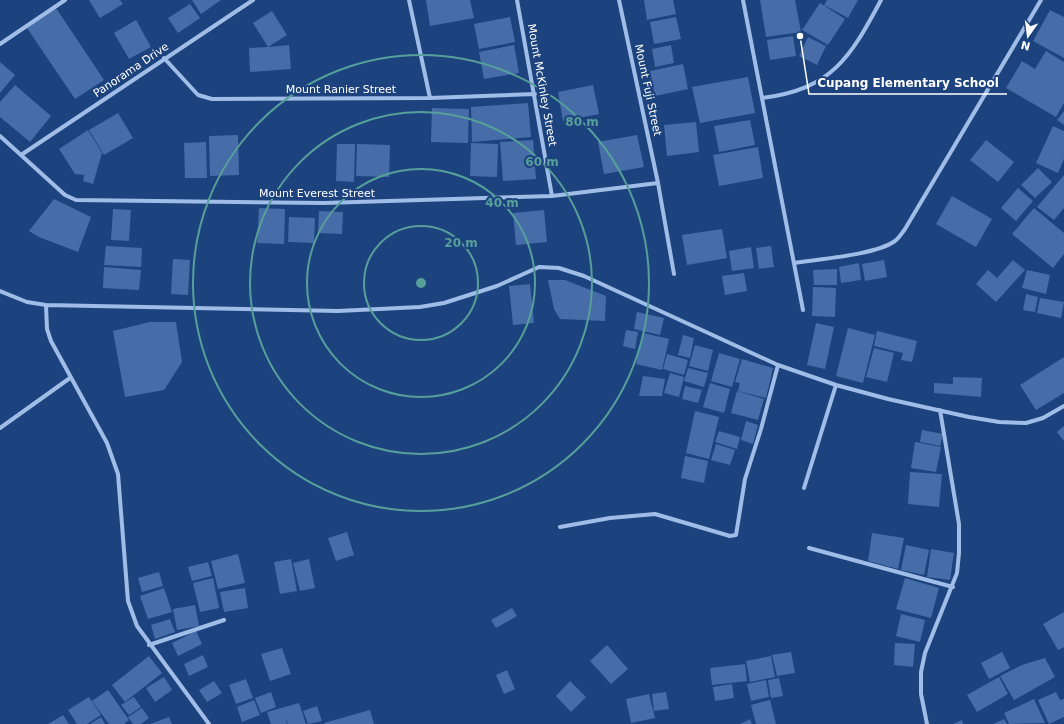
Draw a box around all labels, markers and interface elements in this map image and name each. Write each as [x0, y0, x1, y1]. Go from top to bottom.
north arrow [1008, 16, 1048, 56]
street label: Mount McKinley Street [525, 23, 559, 148]
text: N [1020, 38, 1032, 53]
street label: Panorama Drive [91, 40, 171, 100]
street label: Mount Fuji Street [632, 43, 664, 138]
callout: Cupang Elementary School [809, 70, 1007, 94]
text: Cupang Elementary School [817, 76, 999, 90]
street label: Mount Ranier Street [286, 83, 397, 96]
text: 80 m [565, 115, 599, 129]
text: 60 m [525, 155, 559, 169]
street label: Mount Everest Street [259, 187, 376, 200]
text: 40 m [485, 196, 519, 210]
text: 20 m [444, 236, 478, 250]
centre of rings [414, 276, 428, 290]

